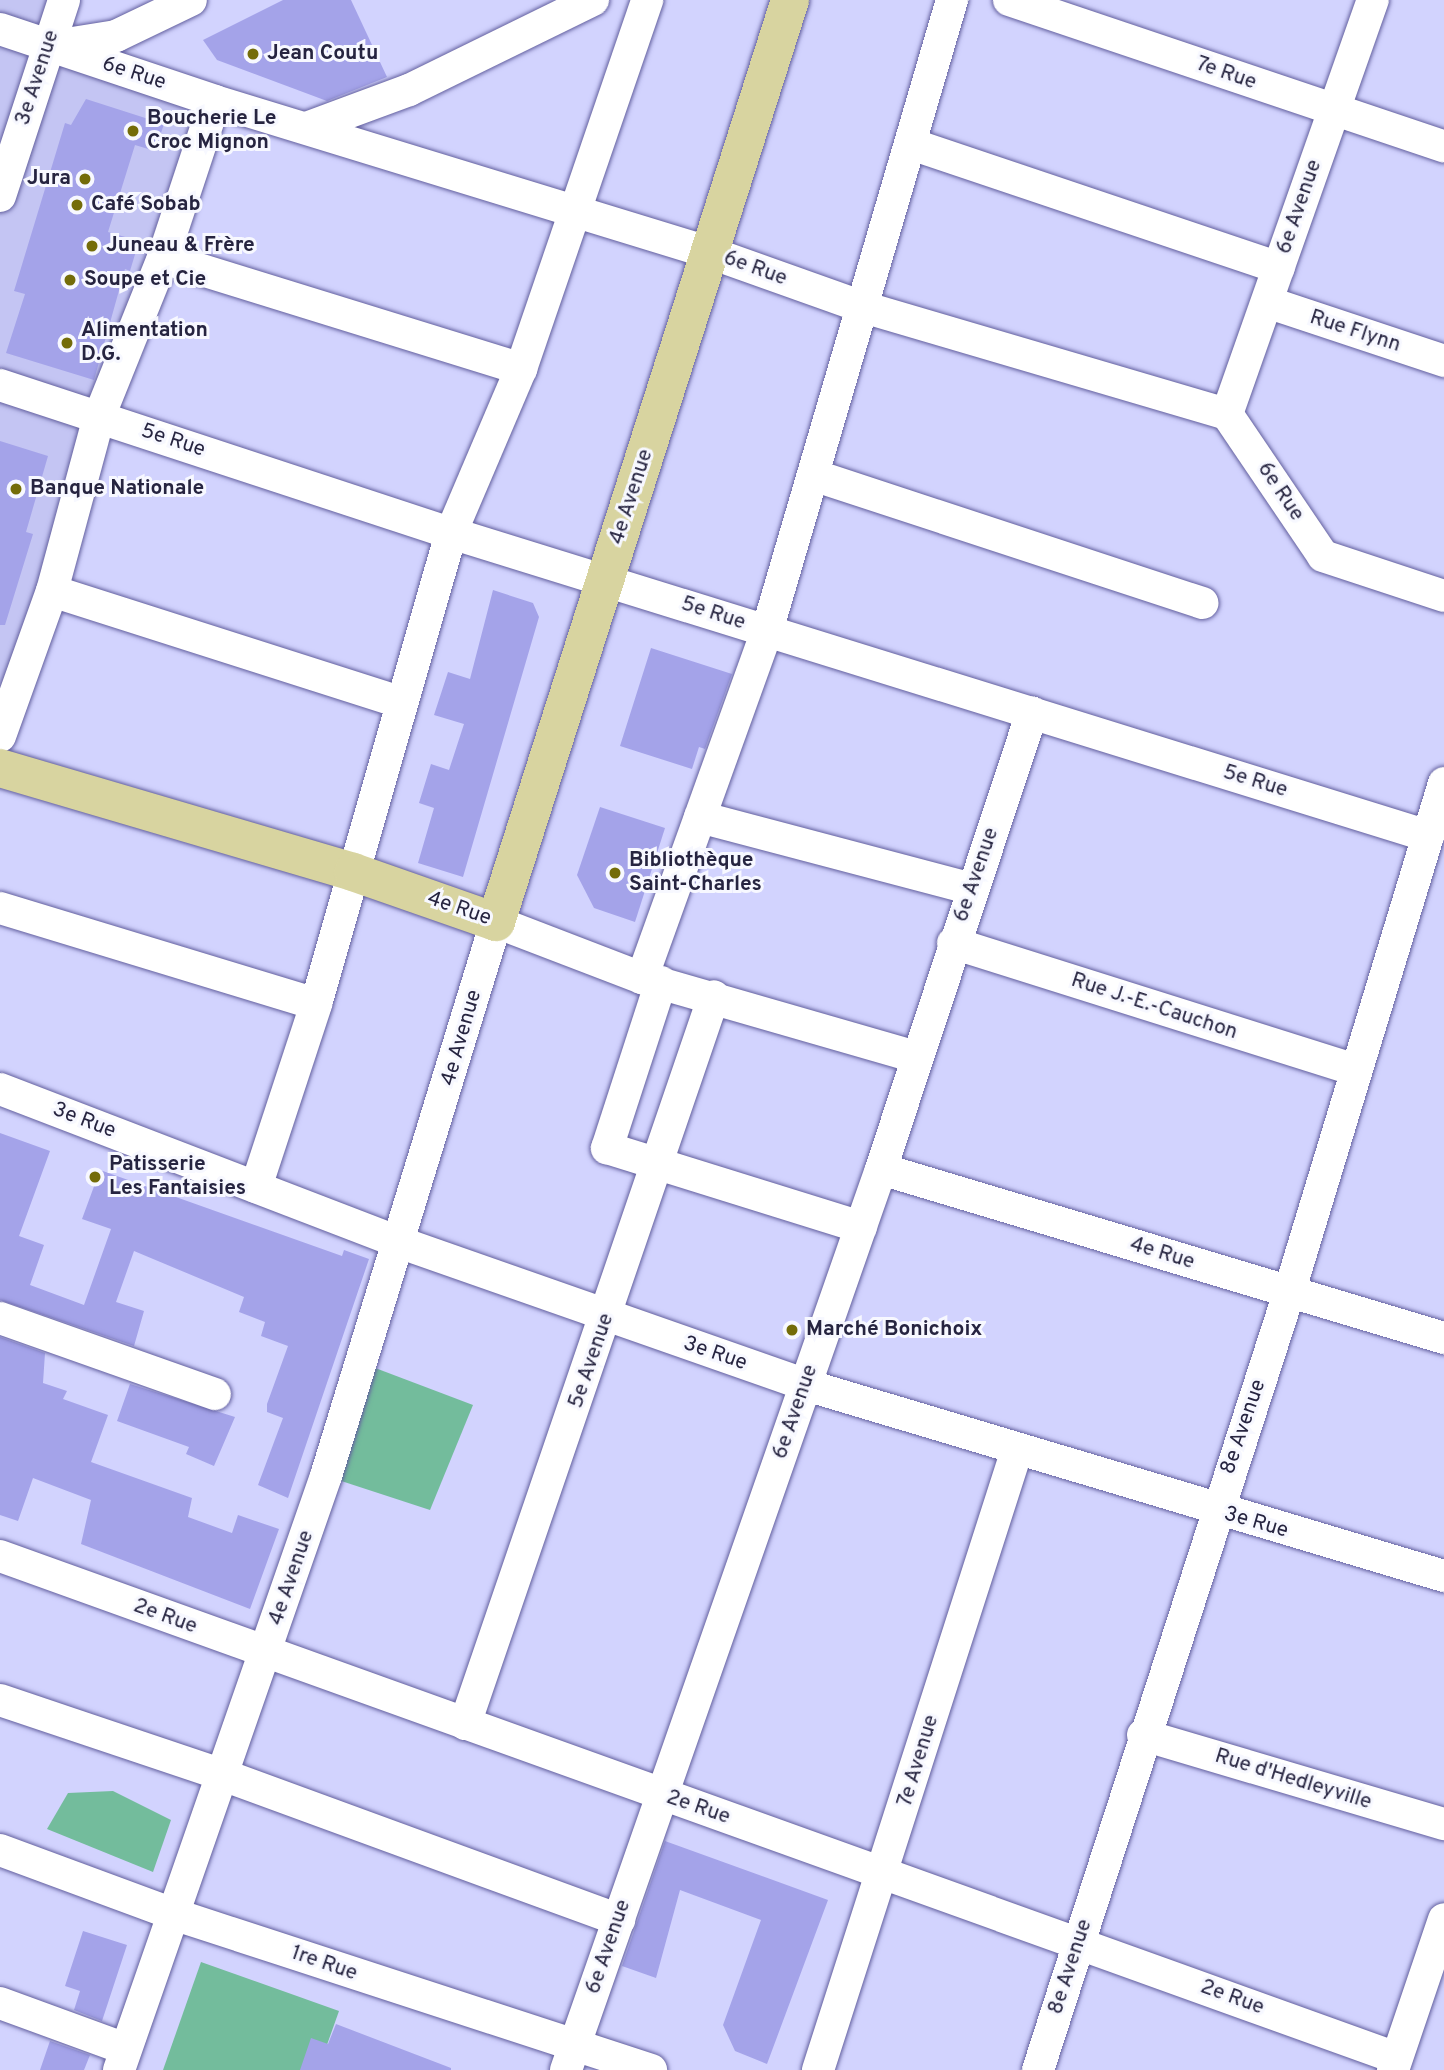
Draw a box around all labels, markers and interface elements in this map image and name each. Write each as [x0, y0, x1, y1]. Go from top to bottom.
street label: 3e Avenue [11, 27, 65, 129]
place label: Jean Coutu [267, 41, 378, 67]
marker: Jean Coutu [245, 46, 261, 62]
street label: 6e Rue [99, 52, 169, 96]
street label: 7e Rue [1193, 52, 1259, 96]
place label: Boucherie Le Croc Mignon [147, 106, 277, 156]
marker: Boucherie Le Croc Mignon [125, 123, 141, 139]
street label: 6e Avenue [1272, 156, 1328, 258]
place label: Jura [27, 166, 71, 192]
marker: Jura [77, 171, 93, 187]
place label: Café Sobab [91, 192, 201, 218]
marker: Café Sobab [69, 197, 85, 213]
place label: Juneau & Frère [106, 233, 255, 259]
marker: Juneau & Frère [84, 238, 100, 254]
street label: 6e Rue [720, 246, 790, 292]
place label: Soupe et Cie [84, 267, 206, 293]
marker: Soupe et Cie [62, 272, 78, 288]
street label: Rue Flynn [1306, 305, 1404, 359]
place label: Alimentation D.G. [81, 318, 208, 368]
marker: Alimentation D.G. [59, 335, 75, 351]
street label: 5e Rue [138, 419, 208, 463]
street label: 4e Avenue [605, 446, 659, 548]
street label: 6e Rue [1251, 458, 1309, 526]
place label: Banque Nationale [30, 476, 204, 502]
marker: Banque Nationale [8, 481, 24, 497]
street label: 5e Rue [678, 592, 748, 636]
street label: 5e Rue [1220, 760, 1290, 804]
street label: 6e Avenue [949, 824, 1005, 926]
place label: Bibliothèque Saint-Charles [629, 848, 762, 898]
marker: Bibliothèque Saint-Charles [607, 865, 623, 881]
street label: 4e Rue [424, 886, 494, 932]
street label: Rue J.-E.-Cauchon [1068, 968, 1240, 1046]
street label: 4e Avenue [436, 987, 488, 1089]
street label: 3e Rue [49, 1097, 119, 1145]
place label: Patisserie Les Fantaisies [109, 1152, 246, 1202]
marker: Patisserie Les Fantaisies [87, 1169, 103, 1185]
street label: 4e Rue [1127, 1232, 1197, 1276]
street label: 5e Avenue [564, 1310, 620, 1412]
place label: Marché Bonichoix [806, 1317, 982, 1343]
marker: Marché Bonichoix [784, 1322, 800, 1338]
street label: 3e Rue [680, 1331, 750, 1377]
street label: 6e Avenue [768, 1361, 824, 1463]
street label: 8e Avenue [1216, 1376, 1272, 1478]
street label: 3e Rue [1221, 1502, 1291, 1544]
street label: 4e Avenue [264, 1527, 320, 1629]
street label: 2e Rue [130, 1594, 200, 1640]
street label: 7e Avenue [893, 1712, 945, 1810]
street label: Rue d'Hedleyville [1212, 1744, 1374, 1816]
street label: 2e Rue [663, 1785, 733, 1831]
street label: 6e Avenue [581, 1896, 637, 1998]
street label: 8e Avenue [1044, 1916, 1098, 2018]
street label: 1re Rue [288, 1941, 360, 1987]
street label: 2e Rue [1197, 1975, 1267, 2021]

